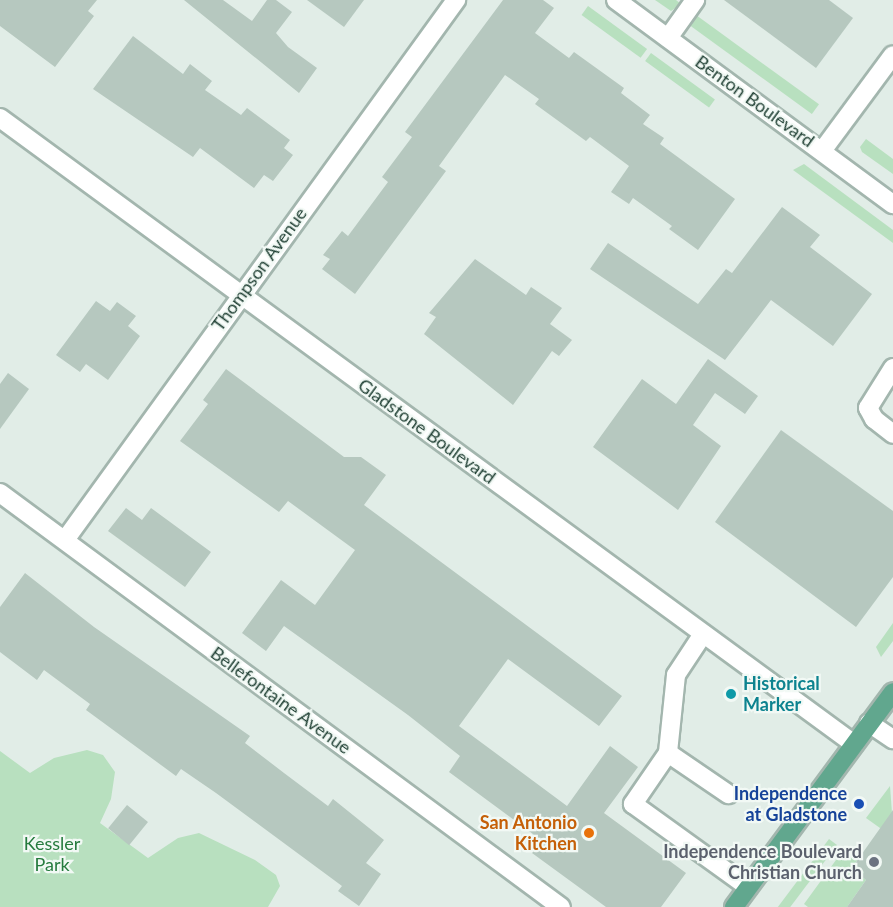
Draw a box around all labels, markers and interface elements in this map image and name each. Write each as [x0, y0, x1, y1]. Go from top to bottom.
street label: Benton Boulevard [691, 51, 819, 151]
street label: Thompson Avenue [207, 203, 311, 335]
street label: Gladstone Boulevard [354, 374, 500, 488]
street label: Bellefontaine Avenue [206, 642, 356, 758]
place label: Historical Marker [743, 673, 820, 716]
marker: Historical Marker [724, 687, 738, 701]
place label: Independence at Gladstone [734, 783, 847, 826]
marker: Independence at Gladstone [852, 797, 866, 811]
place label: San Antonio Kitchen [479, 812, 577, 854]
marker: San Antonio Kitchen [582, 826, 596, 840]
park label: Kessler Park [24, 833, 80, 876]
place label: Independence Boulevard Christian Church [663, 841, 862, 884]
marker: Independence Boulevard Christian Church [867, 855, 881, 869]

